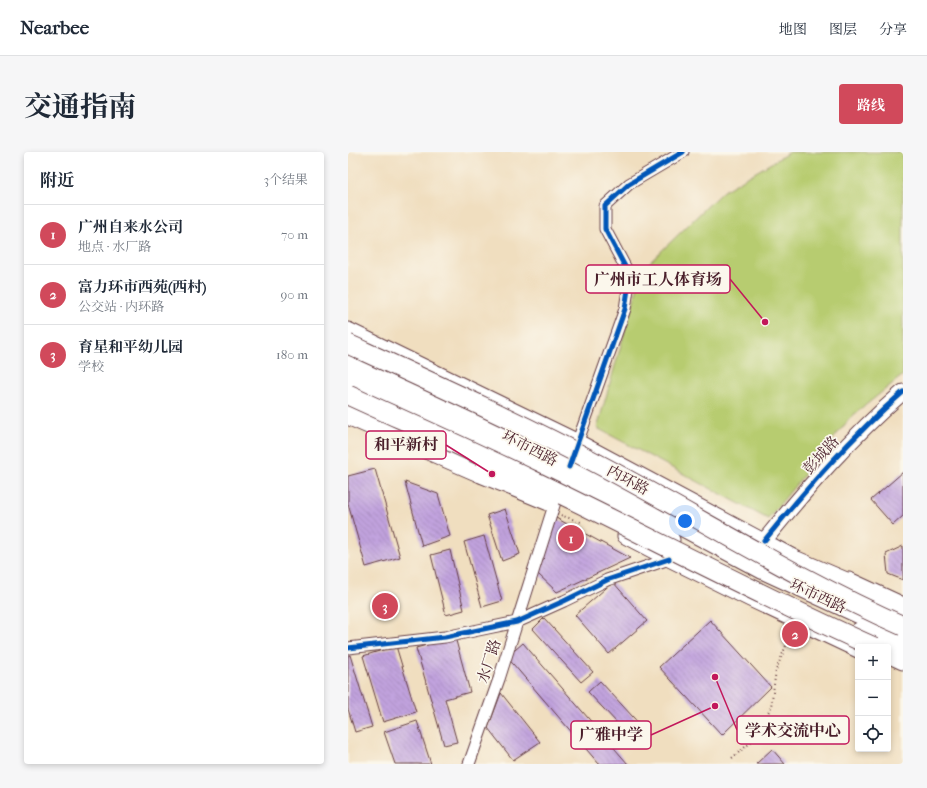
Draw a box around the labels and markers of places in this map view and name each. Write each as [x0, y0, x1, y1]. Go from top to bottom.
callout: 广州市工人体育场 [586, 265, 730, 293]
callout: 和平新村 [366, 431, 446, 459]
pin: 1 [558, 523, 584, 553]
pin: 3 [372, 591, 398, 621]
pin: 2 [782, 619, 808, 649]
callout: 学术交流中心 [737, 716, 849, 744]
callout: 广雅中学 [571, 721, 651, 749]

